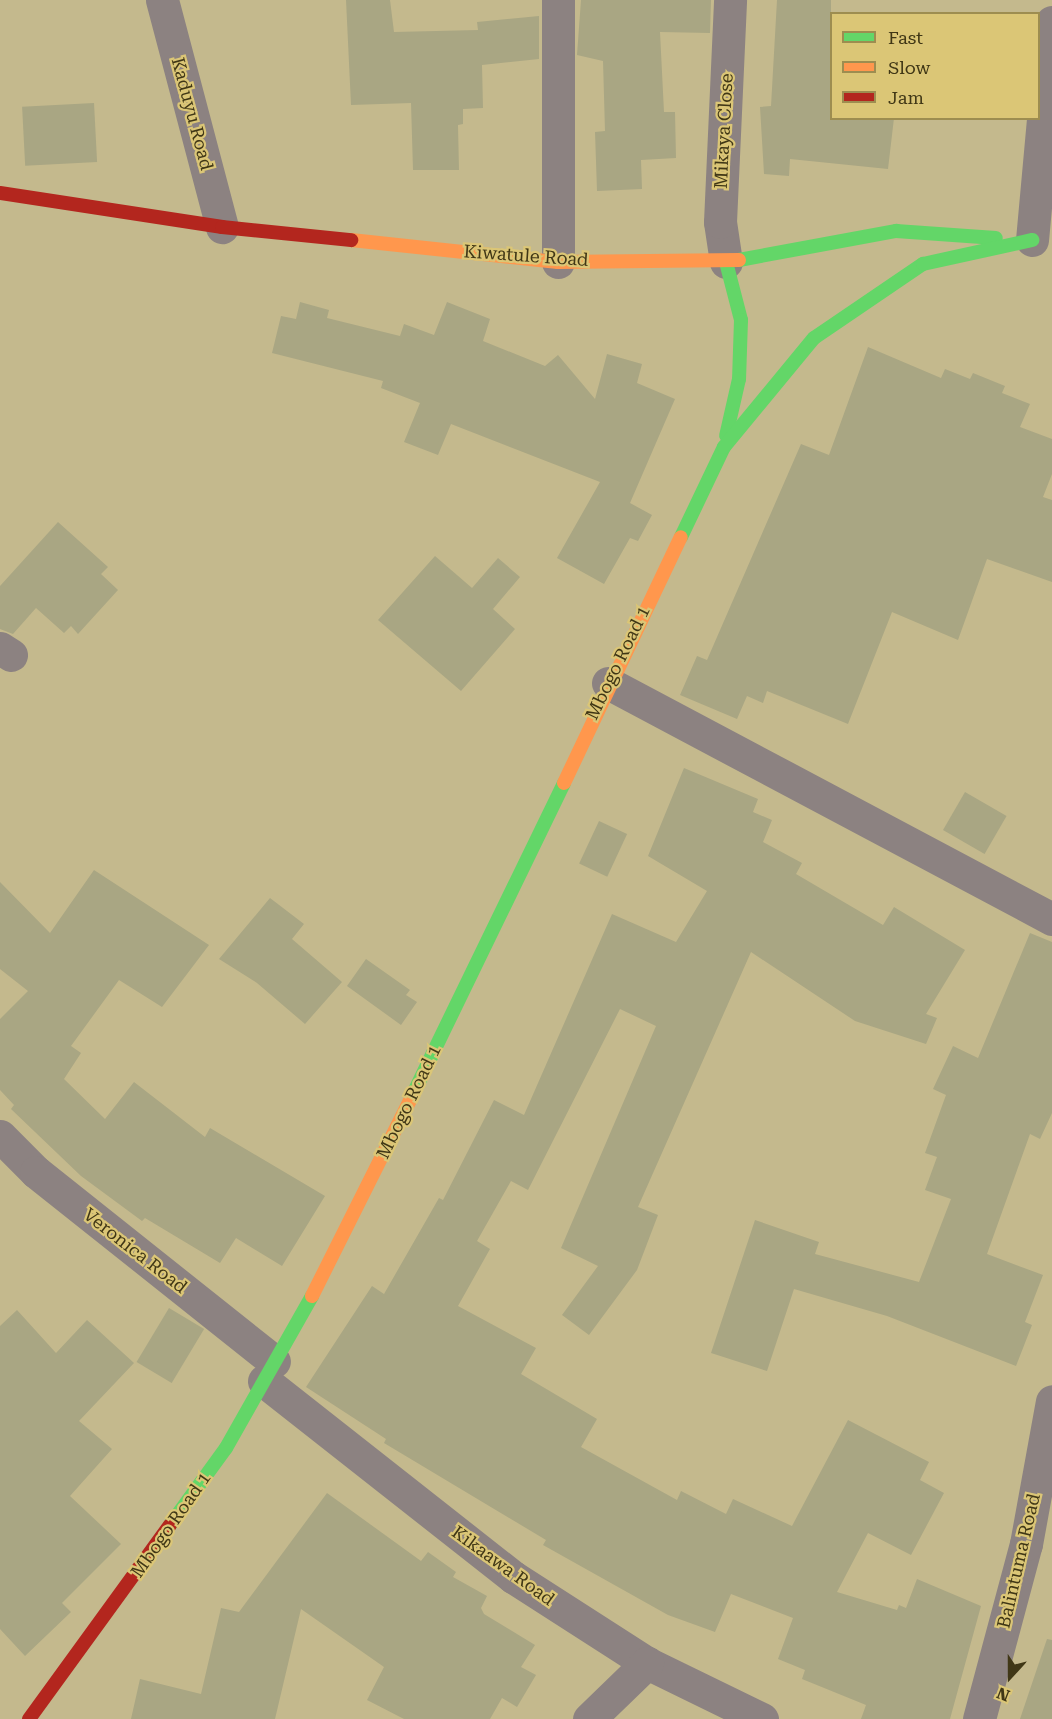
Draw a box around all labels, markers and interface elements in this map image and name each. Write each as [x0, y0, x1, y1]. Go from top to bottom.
legend [830, 12, 1040, 120]
text: Fast [888, 27, 923, 48]
street label: Kaduyu Road [167, 55, 217, 173]
text: Slow [888, 57, 930, 78]
street label: Mikaya Close [710, 73, 738, 189]
text: Jam [888, 87, 924, 108]
street label: Kiwatule Road [463, 241, 589, 271]
street label: Mbogo Road 1 [581, 603, 655, 723]
street label: Mbogo Road 1 [372, 1042, 446, 1162]
street label: Veronica Road [79, 1204, 191, 1298]
street label: Mbogo Road 1 [127, 1468, 215, 1582]
street label: Balintuma Road [993, 1492, 1045, 1630]
street label: Kikaawa Road [447, 1521, 559, 1611]
north arrow [980, 1647, 1040, 1707]
text: N [994, 1683, 1013, 1705]

